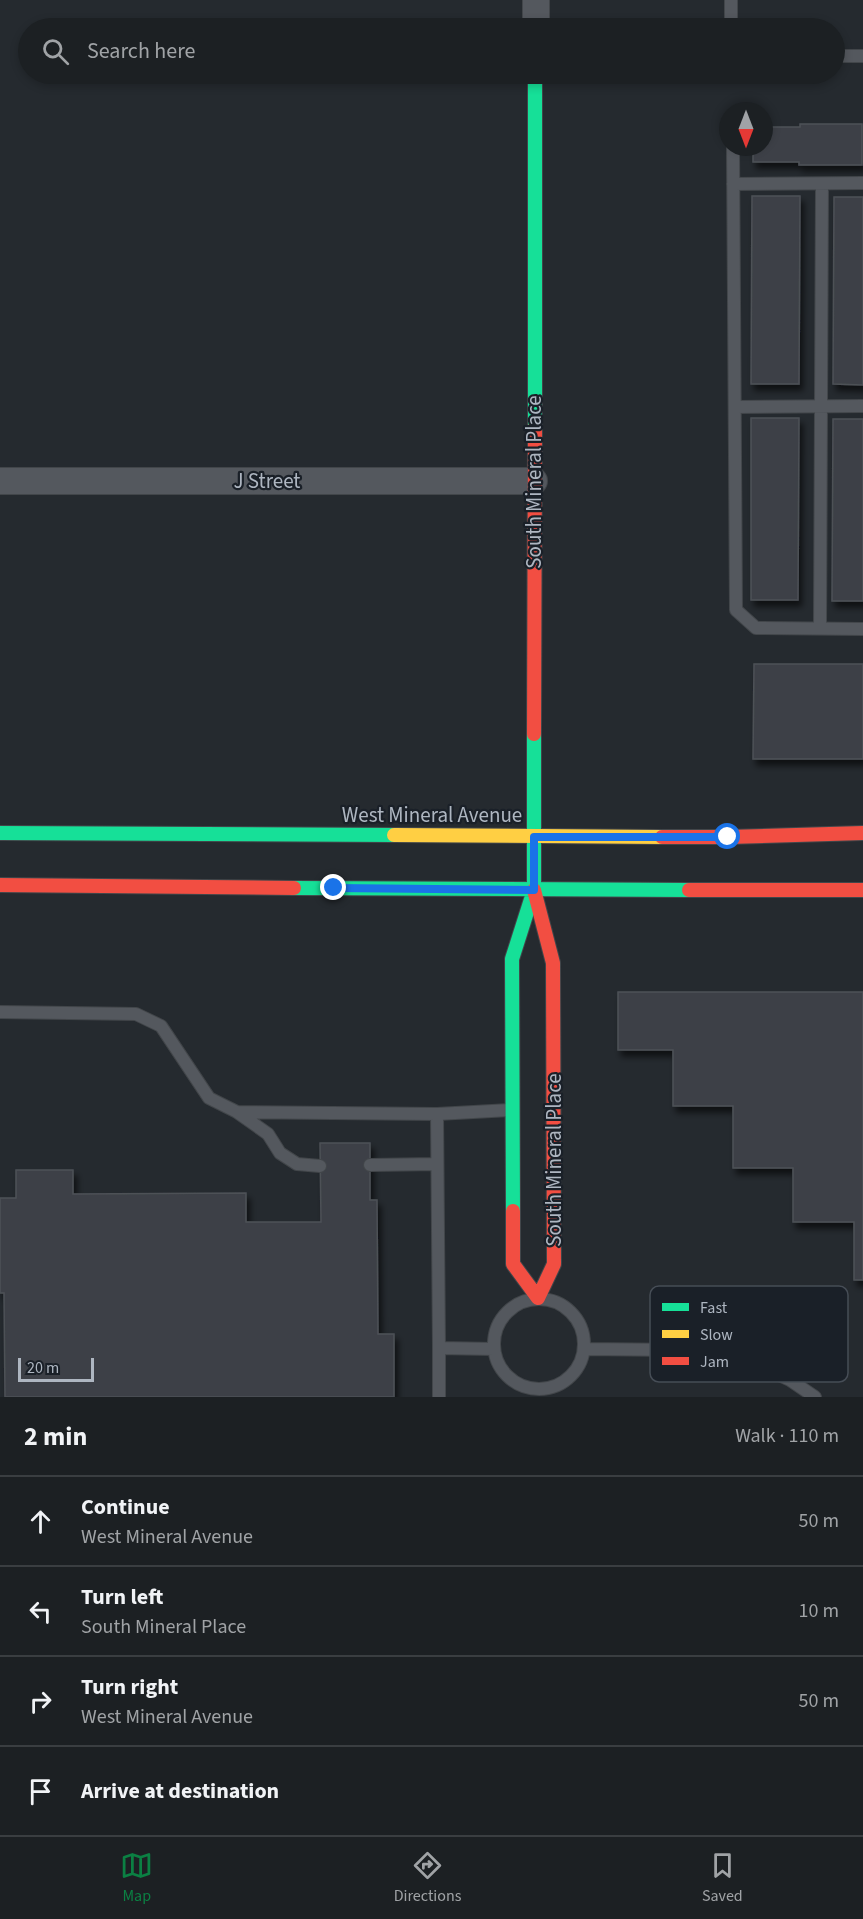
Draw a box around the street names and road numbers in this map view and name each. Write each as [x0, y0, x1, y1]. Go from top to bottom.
street label: South Mineral Place [519, 395, 549, 569]
street label: J Street [234, 466, 300, 496]
street label: West Mineral Avenue [342, 800, 522, 830]
street label: South Mineral Place [539, 1073, 569, 1247]

